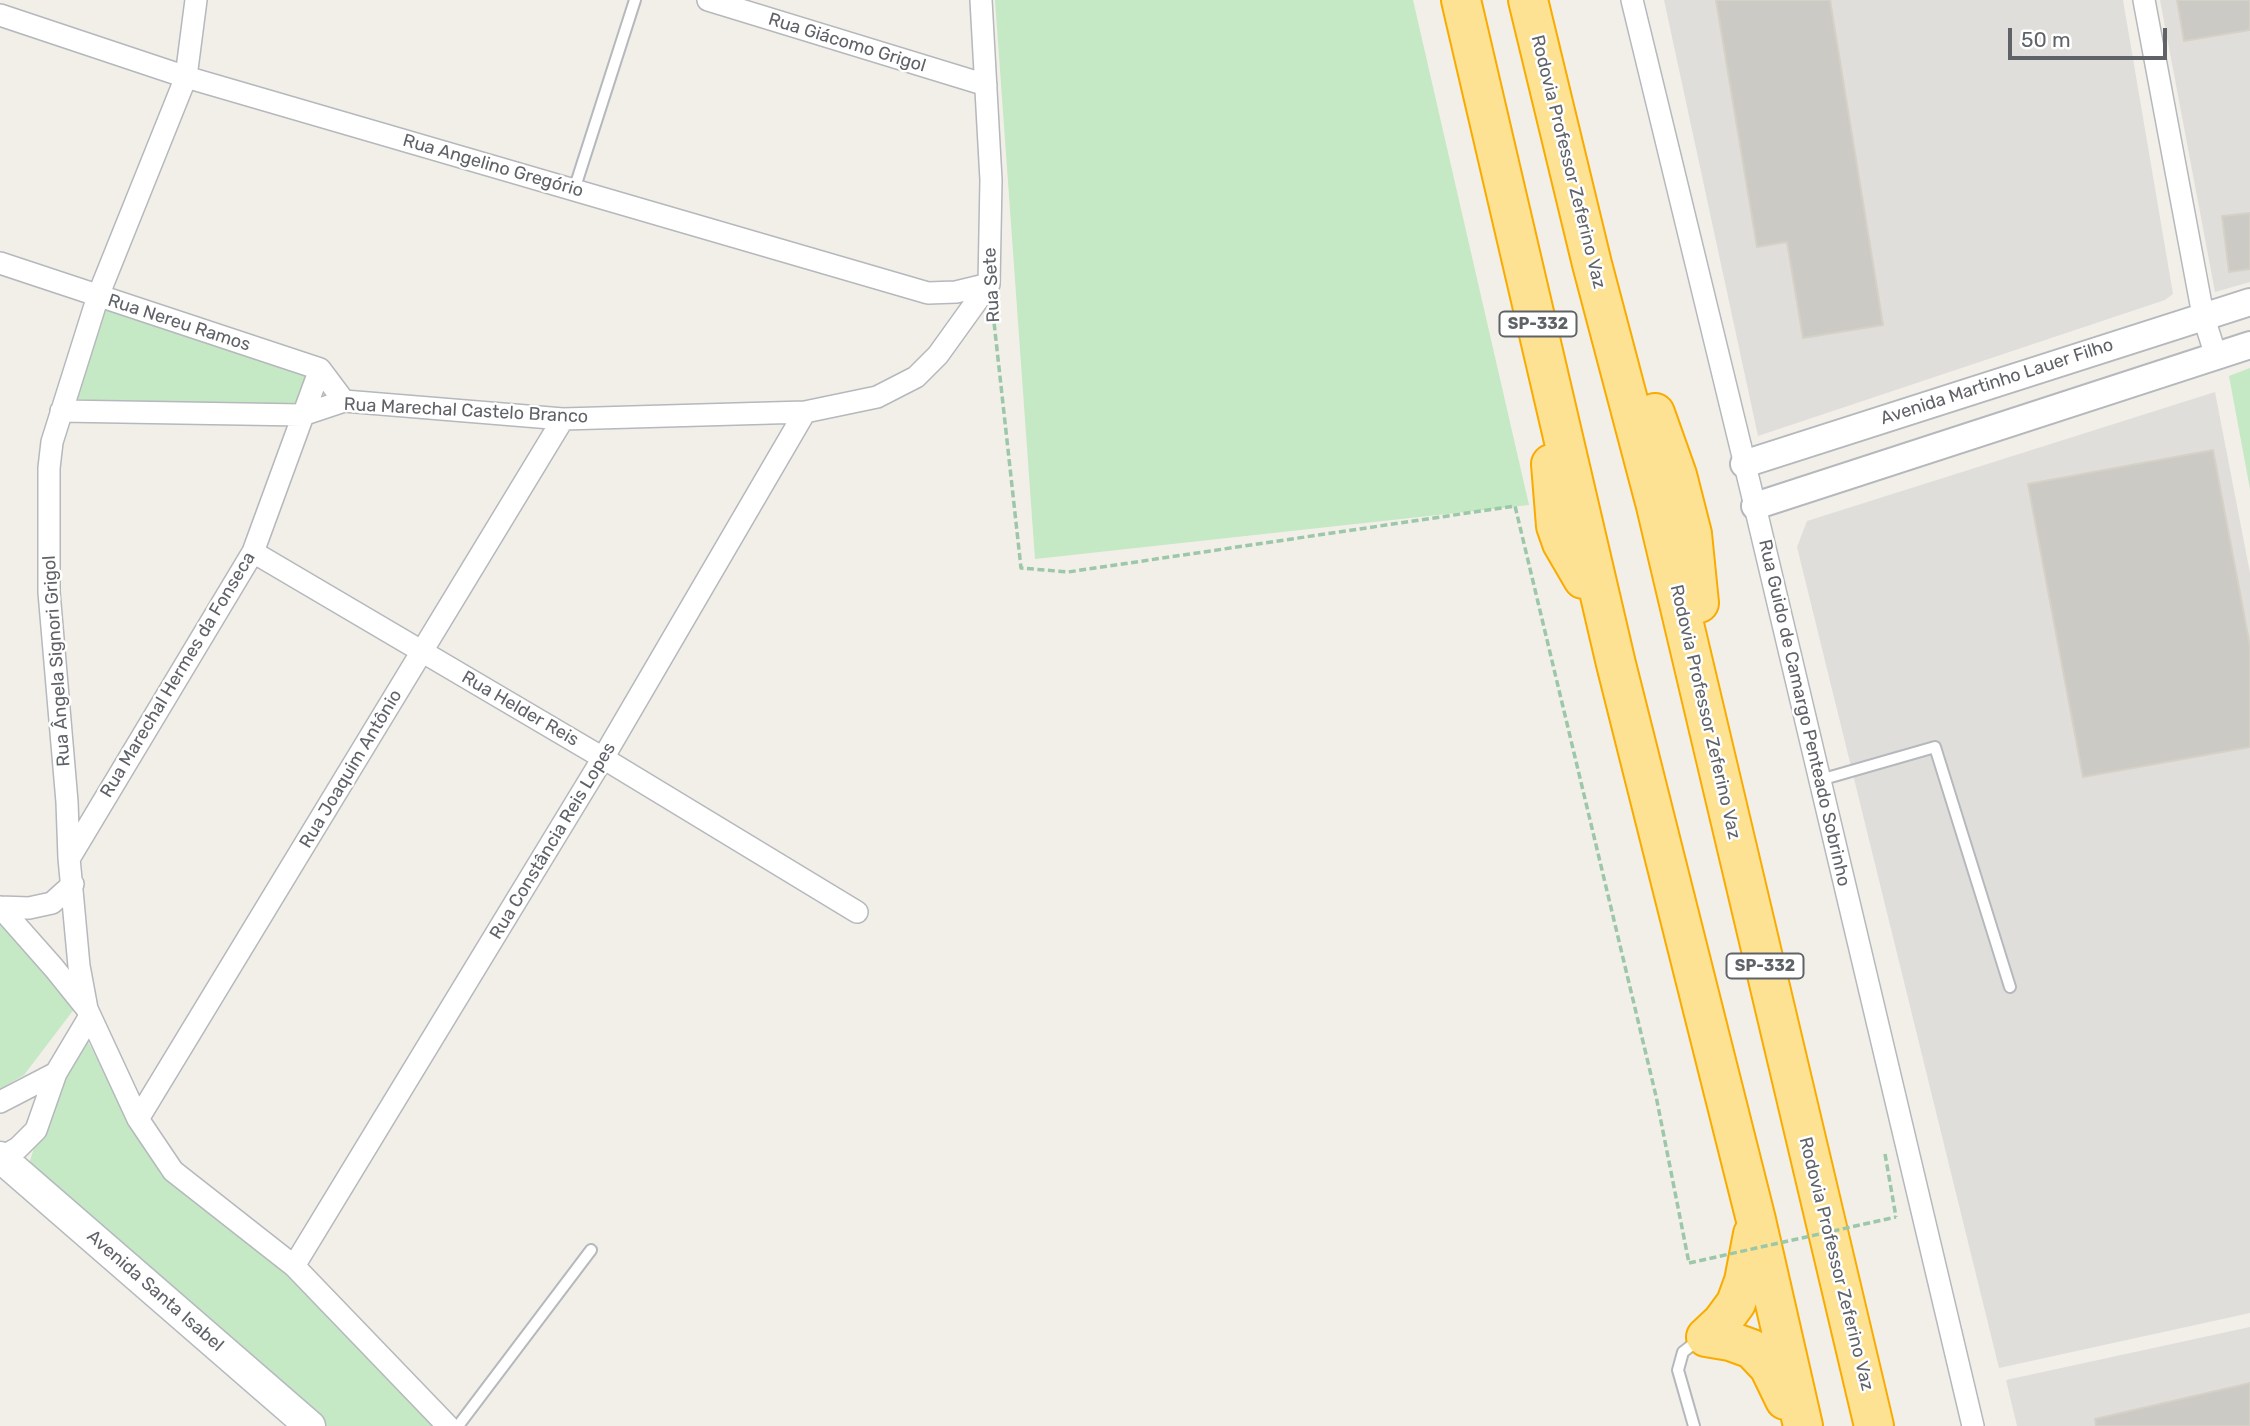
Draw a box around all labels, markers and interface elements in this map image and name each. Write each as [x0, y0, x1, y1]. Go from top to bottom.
street label: Rua Giácomo Grigol [766, 9, 928, 77]
scale bar [2012, 14, 2171, 58]
text: 50 m [2021, 27, 2071, 52]
street label: Rodovia Professor Zeferino Vaz [1526, 33, 1610, 291]
street label: Rua Angelino Gregório [400, 130, 586, 202]
street label: Rua Sete [979, 247, 1005, 323]
street label: Rua Nereu Ramos [105, 290, 253, 356]
road number: SP-332 [1500, 312, 1576, 336]
street label: Avenida Martinho Lauer Filho [1878, 334, 2116, 430]
street label: Rua Marechal Castelo Branco [343, 394, 589, 428]
street label: Rua Guido de Camargo Penteado Sobrinho [1753, 537, 1855, 889]
street label: Rua Marechal Hermes da Fonseca [96, 548, 260, 802]
street label: Rua Ângela Signori Grigol [39, 555, 75, 767]
street label: Rodovia Professor Zeferino Vaz [1665, 583, 1745, 841]
street label: Rua Helder Reis [458, 667, 582, 751]
street label: Rua Joaquim Antônio [295, 686, 407, 852]
street label: Rua Constância Reis Lopes [486, 739, 620, 943]
road number: SP-332 [1726, 954, 1803, 978]
street label: Rodovia Professor Zeferino Vaz [1794, 1135, 1878, 1393]
street label: Avenida Santa Isabel [82, 1226, 228, 1356]

